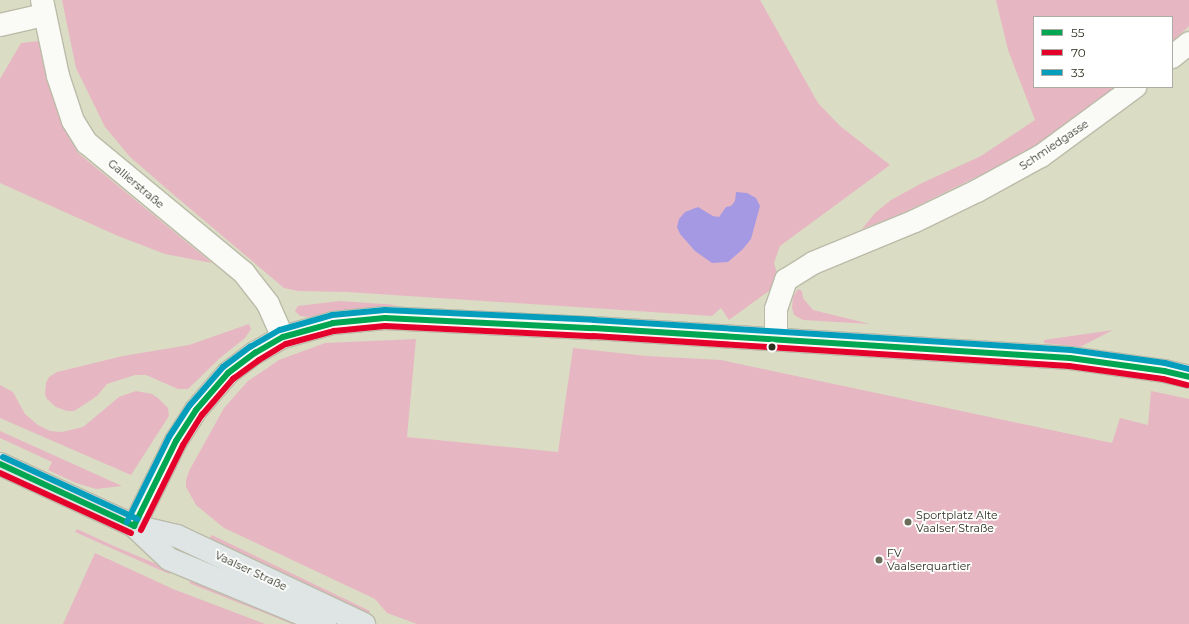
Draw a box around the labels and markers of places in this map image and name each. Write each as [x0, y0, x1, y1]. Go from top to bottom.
unlabelled marker [767, 342, 777, 352]
place label: Sportplatz Alte Vaalser Straße [916, 509, 998, 535]
marker: Sportplatz Alte Vaalser Straße [903, 517, 913, 527]
place label: FV Vaalserquartier [887, 547, 971, 573]
marker: FV Vaalserquartier [874, 555, 884, 565]

